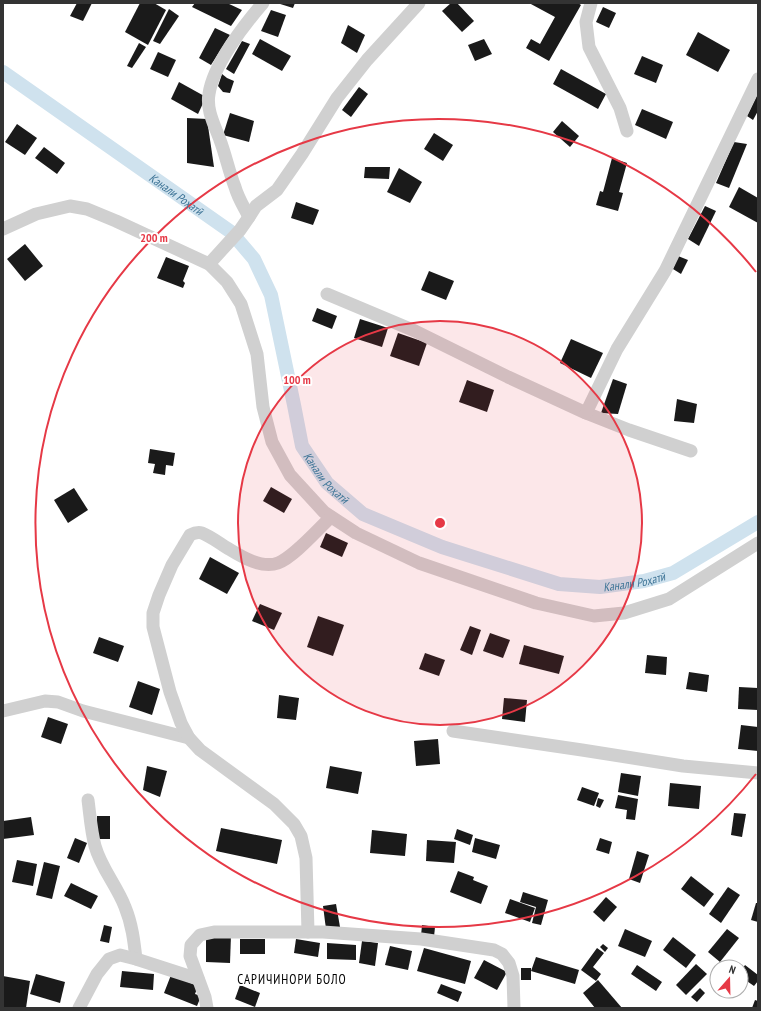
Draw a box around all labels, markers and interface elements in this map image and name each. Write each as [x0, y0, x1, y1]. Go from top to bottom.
water label: Канали Роҳатӣ [147, 170, 208, 219]
text: 200 m [140, 230, 168, 245]
text: 100 m [283, 372, 311, 387]
water label: Канали Роҳатӣ [301, 449, 353, 507]
centre of rings [433, 516, 447, 530]
water label: Канали Роҳатӣ [602, 568, 668, 594]
north arrow [709, 959, 749, 999]
text: N [727, 962, 738, 977]
district label: САРИЧИНОРИ БОЛО [237, 971, 347, 988]

